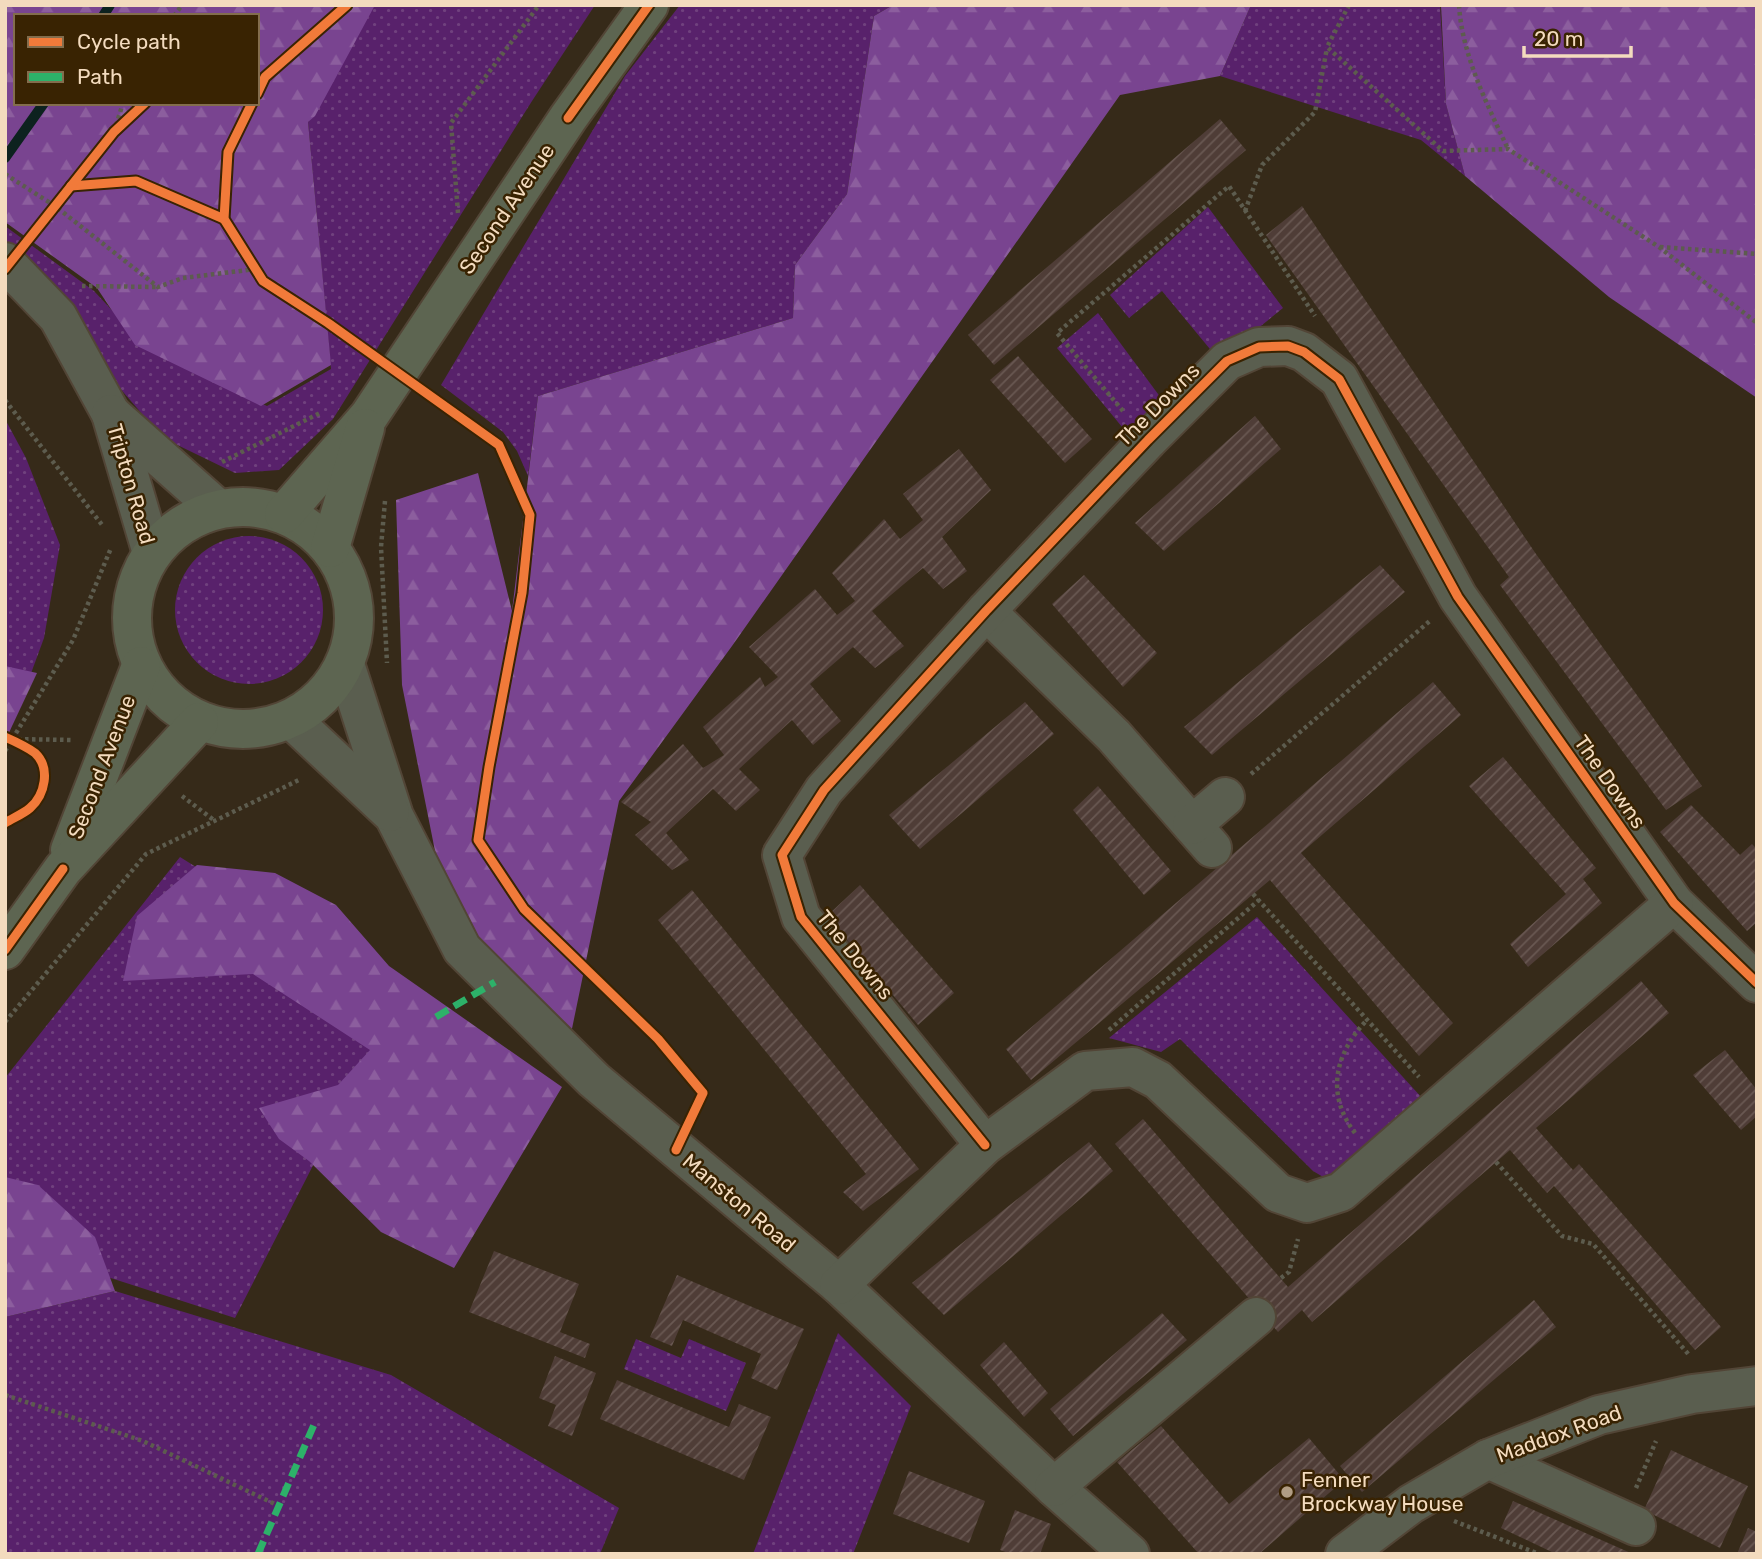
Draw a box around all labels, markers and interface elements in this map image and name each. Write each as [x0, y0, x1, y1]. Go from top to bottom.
legend [14, 14, 259, 105]
scale bar [1524, 14, 1631, 58]
text: 20 m [1534, 26, 1583, 51]
text: Cycle path [77, 29, 181, 54]
text: Path [77, 64, 123, 89]
street label: Second Avenue [454, 139, 559, 279]
street label: The Downs [1111, 358, 1205, 452]
street label: Tripton Road [102, 421, 161, 547]
street label: Second Avenue [63, 691, 140, 842]
street label: The Downs [1569, 730, 1652, 833]
street label: The Downs [812, 905, 899, 1004]
street label: Manston Road [678, 1148, 801, 1257]
street label: Maddox Road [1493, 1399, 1625, 1468]
place label: Fenner Brockway House [1301, 1467, 1464, 1516]
marker: Fenner Brockway House [1279, 1484, 1295, 1500]

